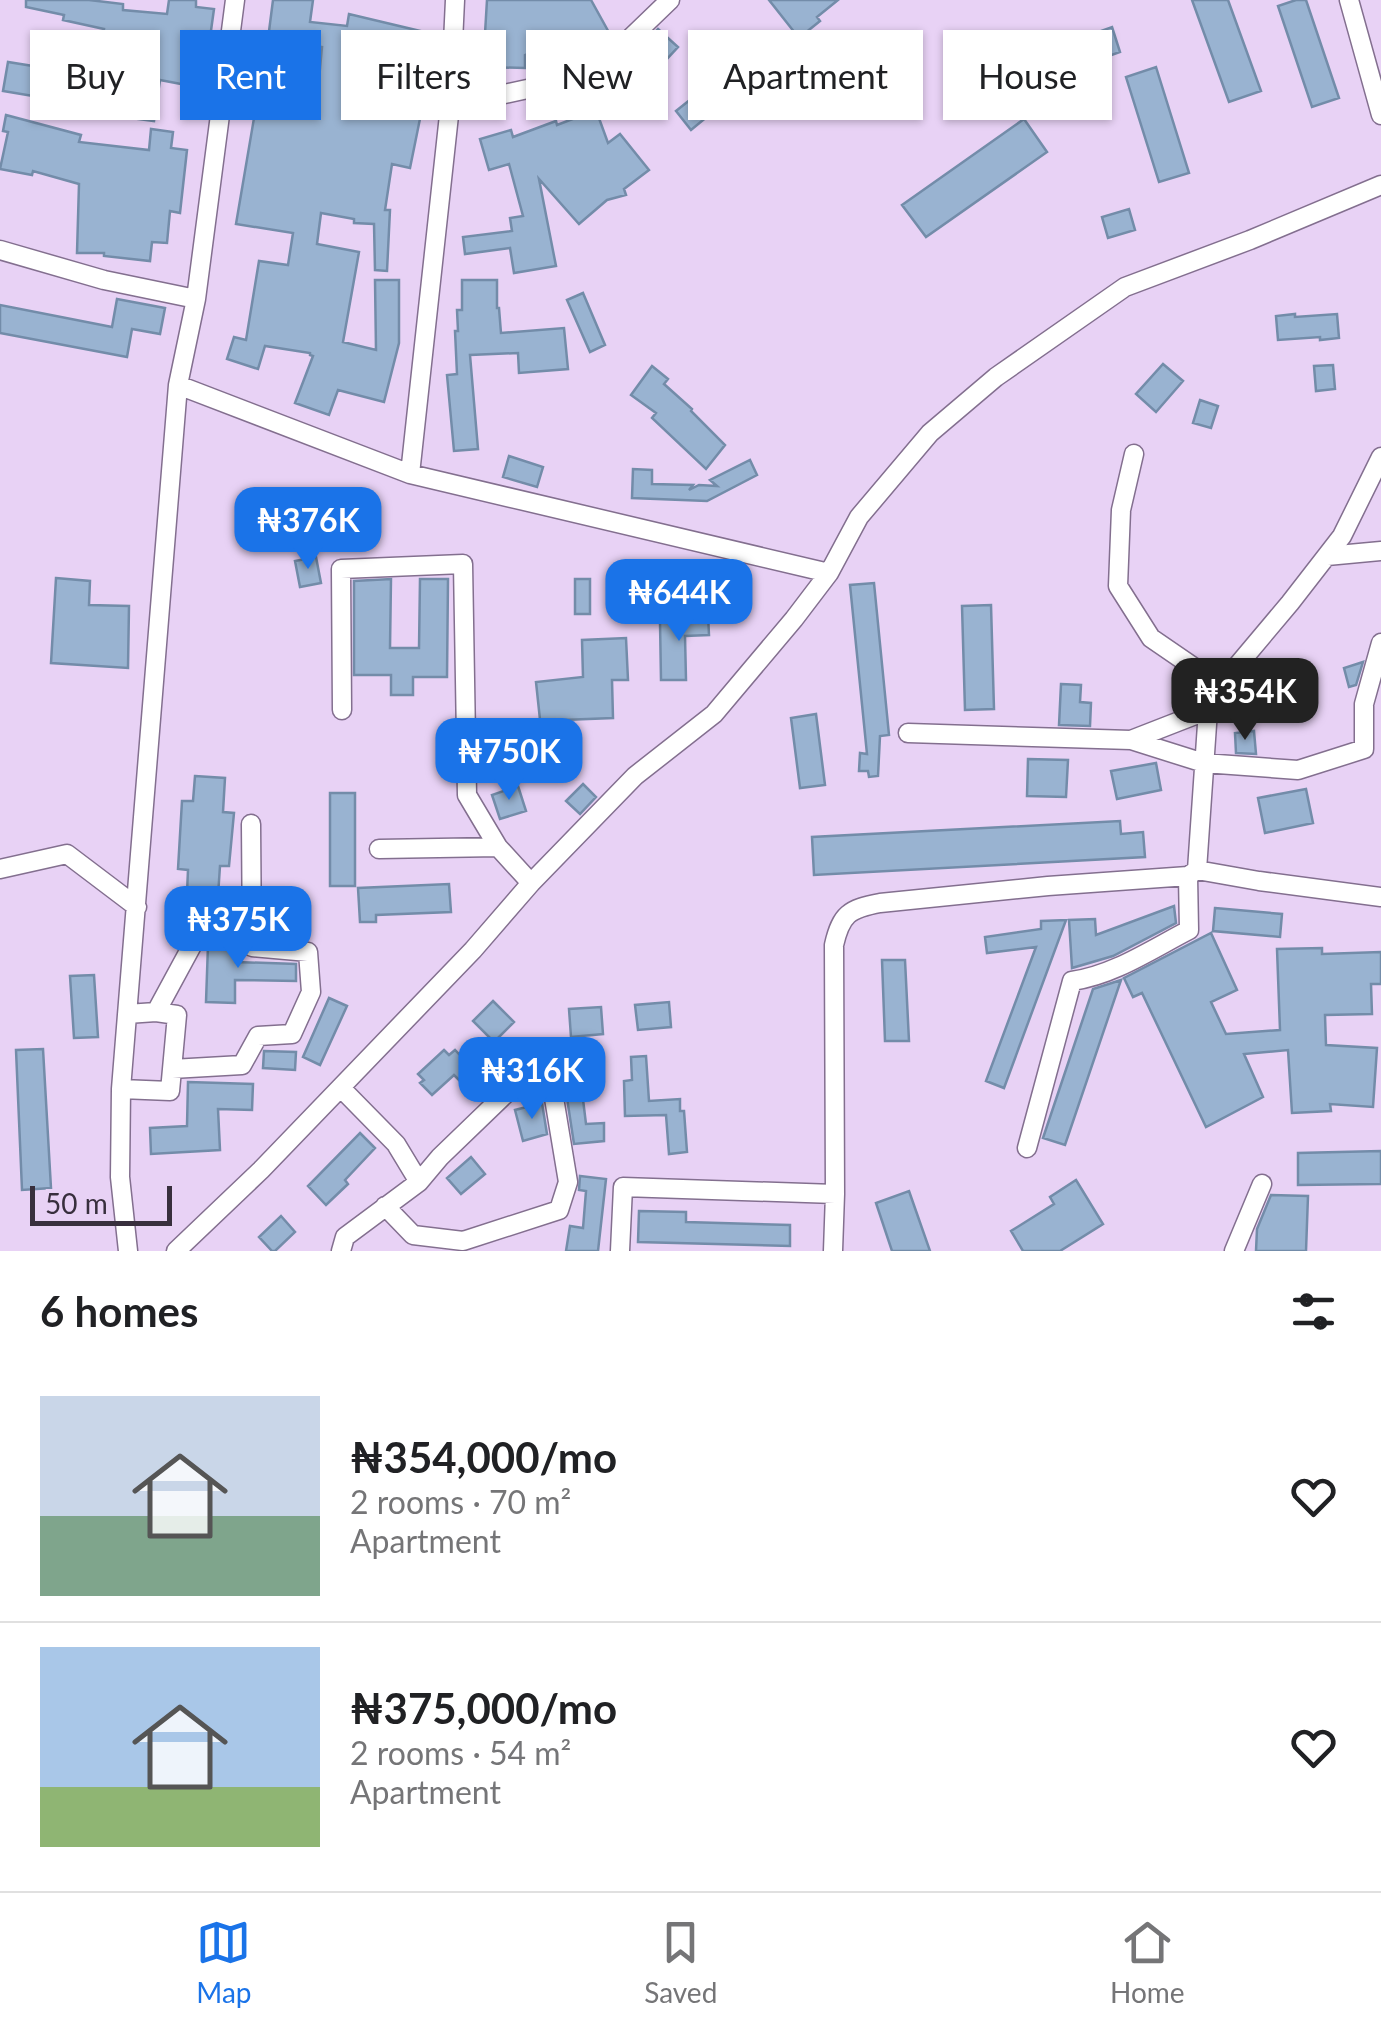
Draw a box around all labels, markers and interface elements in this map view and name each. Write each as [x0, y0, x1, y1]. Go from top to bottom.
chip: Buy [30, 30, 160, 120]
chip: Rent [180, 30, 321, 120]
chip: Filters [341, 30, 506, 120]
chip: New [526, 30, 668, 120]
chip: Apartment [688, 30, 923, 120]
chip: House [943, 30, 1112, 120]
pin: ₦376K [238, 487, 378, 572]
text: ₦376K [256, 500, 360, 539]
pin: ₦644K [609, 559, 749, 644]
text: ₦644K [627, 572, 731, 611]
pin: ₦354K [1175, 658, 1315, 743]
text: ₦354K [1193, 671, 1297, 710]
pin: ₦750K [439, 718, 579, 803]
text: ₦750K [457, 731, 561, 770]
pin: ₦375K [168, 886, 308, 971]
text: ₦375K [186, 899, 290, 938]
pin: ₦316K [462, 1037, 602, 1122]
text: ₦316K [480, 1050, 584, 1089]
scale bar [30, 1181, 172, 1226]
text: 50 m [45, 1186, 108, 1220]
icon: filters [1286, 1284, 1341, 1339]
text: 6 homes [40, 1286, 198, 1336]
text: ₦354,000/mo [350, 1432, 617, 1482]
icon: home [120, 1436, 240, 1556]
icon: heart [1286, 1469, 1341, 1524]
text: 2 rooms · 70 m² [350, 1482, 571, 1521]
text: Apartment [350, 1521, 501, 1560]
text: ₦375,000/mo [350, 1683, 617, 1733]
icon: home [120, 1687, 240, 1807]
icon: heart [1286, 1720, 1341, 1775]
text: 2 rooms · 54 m² [350, 1733, 571, 1772]
text: Apartment [350, 1772, 501, 1811]
tab: Map [196, 1915, 252, 2009]
tab: Saved [644, 1915, 717, 2009]
tab: Home [1110, 1915, 1185, 2009]

